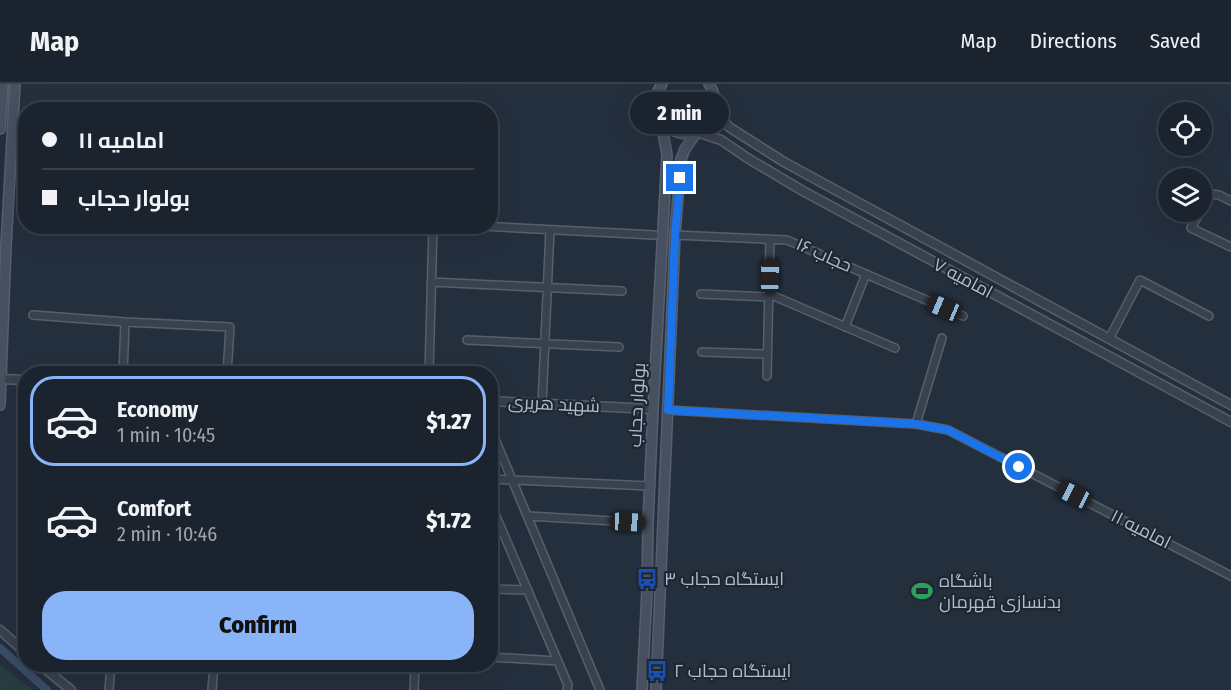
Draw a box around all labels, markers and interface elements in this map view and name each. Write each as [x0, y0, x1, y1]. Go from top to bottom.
text: Map [30, 25, 79, 58]
text: Map [960, 28, 997, 54]
text: Directions [1030, 28, 1117, 54]
text: Saved [1150, 28, 1201, 54]
callout: 2 min [630, 91, 730, 133]
text: 2 min [657, 101, 702, 125]
map controls [1158, 102, 1212, 222]
button: locate [1158, 102, 1212, 156]
text: امامیه ۱۱ [78, 127, 164, 154]
route end [666, 164, 693, 191]
button: layers [1158, 168, 1212, 222]
text: بولوار حجاب [78, 185, 190, 212]
street label: حجاب ۱۶ [793, 233, 855, 277]
street label: امامیه ۷ [929, 253, 997, 303]
car [761, 258, 779, 294]
car [924, 293, 964, 323]
street label: بولوار حجاب [624, 362, 650, 448]
street label: شهید هریری [507, 391, 601, 417]
icon: car [45, 394, 99, 448]
text: Economy [117, 396, 198, 423]
text: $1.27 [426, 408, 471, 435]
text: 1 min · 10:45 [117, 423, 215, 447]
route start [1005, 453, 1032, 480]
car [1054, 479, 1094, 511]
icon: car [45, 493, 99, 547]
text: Comfort [117, 495, 191, 522]
street label: امامیه ۱۱ [1107, 505, 1175, 553]
text: $1.72 [426, 507, 471, 534]
car [610, 512, 646, 532]
text: 2 min · 10:46 [117, 522, 217, 546]
bus stop icon: ایستگاه حجاب ۳ [635, 567, 659, 591]
place label: ایستگاه حجاب ۳ [664, 568, 784, 590]
place label: باشگاه بدنسازی قهرمان [939, 570, 1061, 613]
sports icon: باشگاه بدنسازی قهرمان [910, 579, 934, 603]
button: Confirm [42, 591, 474, 660]
bus stop icon: ایستگاه حجاب ۲ [645, 659, 669, 683]
place label: ایستگاه حجاب ۲ [674, 660, 791, 682]

